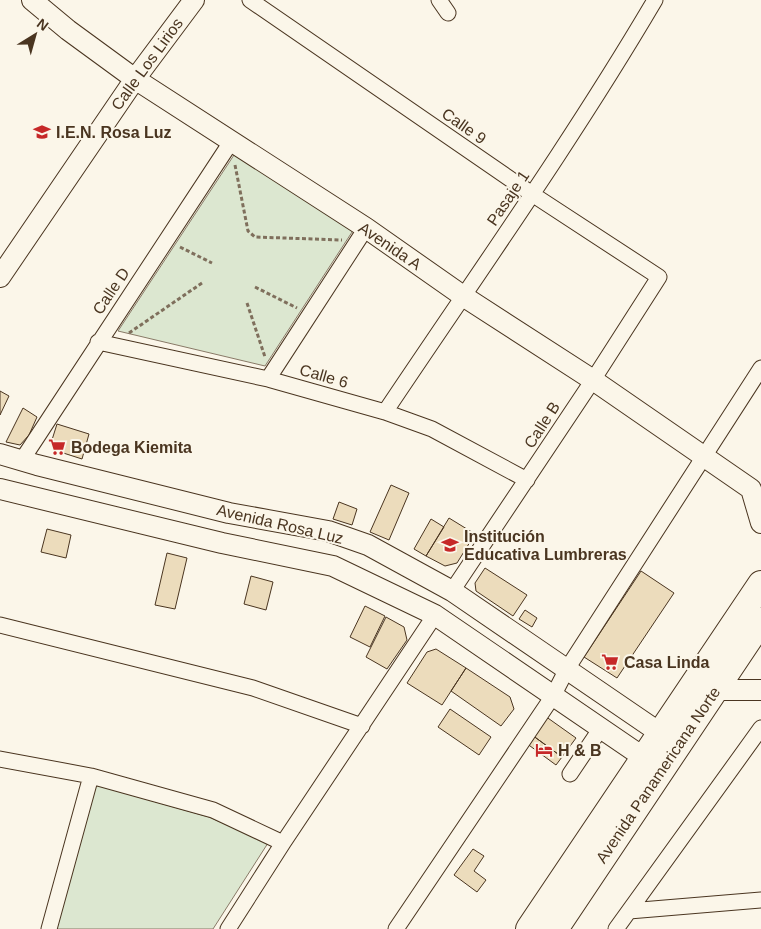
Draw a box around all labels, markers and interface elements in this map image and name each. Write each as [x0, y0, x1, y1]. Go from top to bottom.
north arrow [10, 10, 60, 60]
text: N [34, 15, 52, 34]
street label: Calle Los Lirios [108, 15, 186, 113]
street label: Calle 9 [439, 105, 489, 147]
school or university icon: I.E.N. Rosa Luz [32, 122, 52, 142]
place label: I.E.N. Rosa Luz [56, 124, 172, 141]
street label: Pasaje 1 [484, 167, 533, 229]
street label: Avenida A [355, 219, 425, 273]
street label: Calle D [89, 264, 133, 318]
street label: Calle 6 [298, 361, 350, 391]
street label: Calle B [521, 399, 563, 451]
supermarket icon: Bodega Kiemita [47, 437, 67, 457]
place label: Bodega Kiemita [71, 439, 192, 456]
street label: Avenida Rosa Luz [215, 501, 345, 547]
place label: Institución Educativa Lumbreras [464, 528, 627, 563]
school or university icon: Institución Educativa Lumbreras [440, 535, 460, 555]
supermarket icon: Casa Linda [600, 652, 620, 672]
place label: Casa Linda [624, 654, 709, 671]
street label: Avenida Panamericana Norte [593, 684, 723, 866]
hotel icon: H & B [534, 740, 554, 760]
place label: H & B [558, 742, 602, 759]

